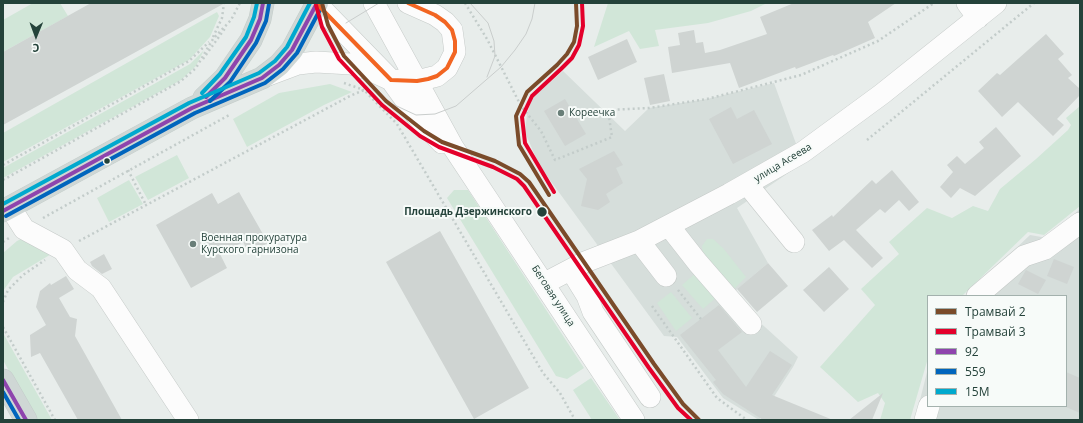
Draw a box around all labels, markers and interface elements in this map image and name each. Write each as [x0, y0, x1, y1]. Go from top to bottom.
north arrow [16, 16, 56, 56]
text: С [32, 41, 39, 56]
place label: Кореечка [569, 107, 615, 119]
marker: Кореечка [556, 108, 566, 118]
street label: улица Асеева [752, 141, 814, 185]
unlabelled marker [102, 156, 112, 166]
marker: Площадь Дзержинского [535, 205, 549, 219]
place label: Площадь Дзержинского [404, 206, 532, 218]
place label: Военная прокуратура Курского гарнизона [201, 232, 307, 256]
marker: Военная прокуратура Курского гарнизона [188, 239, 198, 249]
street label: Беговая улица [529, 263, 577, 329]
legend [927, 295, 1067, 407]
text: Трамвай 2 [965, 303, 1026, 320]
text: Трамвай 3 [965, 323, 1026, 340]
text: 92 [965, 343, 979, 360]
text: 559 [965, 363, 986, 380]
text: 15М [965, 383, 990, 400]

